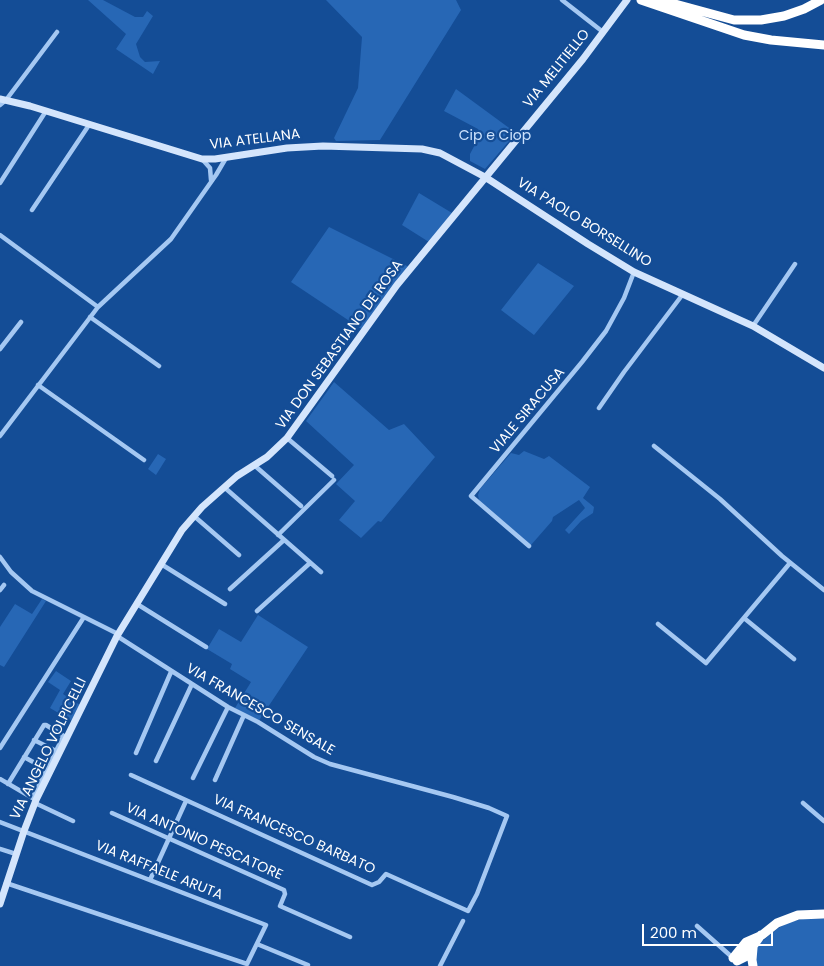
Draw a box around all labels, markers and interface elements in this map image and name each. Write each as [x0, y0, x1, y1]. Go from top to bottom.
street label: VIA MELITIELLO [520, 26, 594, 112]
street label: VIA ATELLANA [209, 126, 301, 154]
park label: Cip e Ciop [459, 128, 531, 144]
street label: VIA PAOLO BORSELLINO [514, 175, 654, 271]
street label: VIA DON SEBASTIANO DE ROSA [273, 257, 407, 433]
street label: VIALE SIRACUSA [487, 365, 569, 457]
street label: VIA FRANCESCO SENSALE [183, 661, 337, 759]
street label: VIA ANGELO VOLPICELLI [7, 675, 91, 823]
street label: VIA FRANCESCO BARBATO [210, 792, 378, 878]
street label: VIA ANTONIO PESCATORE [123, 800, 285, 884]
street label: VIA RAFFAELE ARUTA [93, 838, 225, 904]
scale bar [644, 914, 775, 946]
text: 200 m [650, 922, 697, 943]

